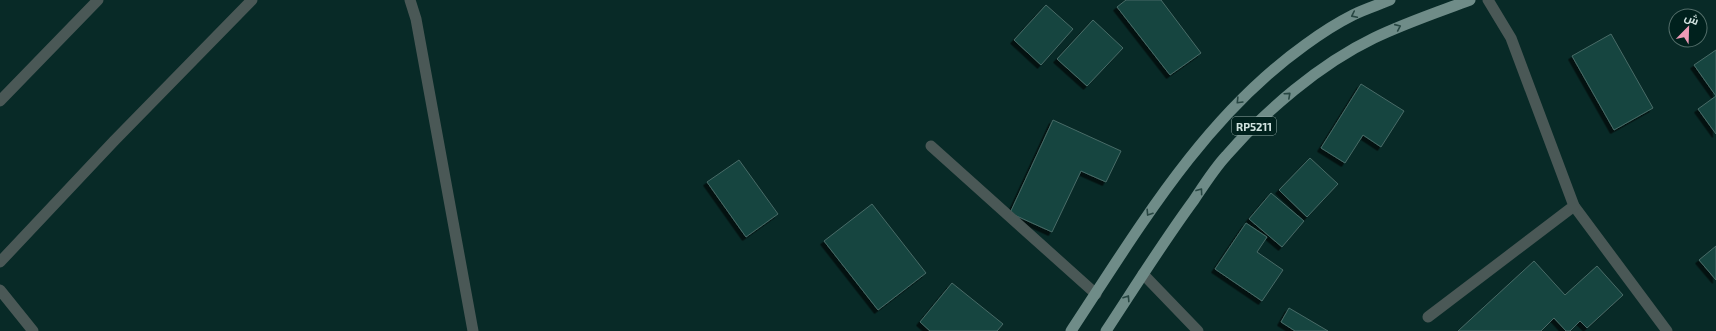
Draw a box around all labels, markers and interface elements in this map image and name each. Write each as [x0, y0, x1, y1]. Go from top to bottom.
north arrow [1668, 8, 1708, 48]
one-way arrow [1351, 10, 1358, 18]
text: ش [1683, 10, 1701, 28]
one-way arrow [1394, 24, 1401, 32]
one-way arrow [1283, 92, 1291, 100]
one-way arrow [1236, 96, 1244, 104]
road number: RP5211 [1232, 117, 1276, 135]
one-way arrow [1195, 188, 1202, 195]
one-way arrow [1146, 209, 1154, 216]
one-way arrow [1123, 295, 1130, 302]

